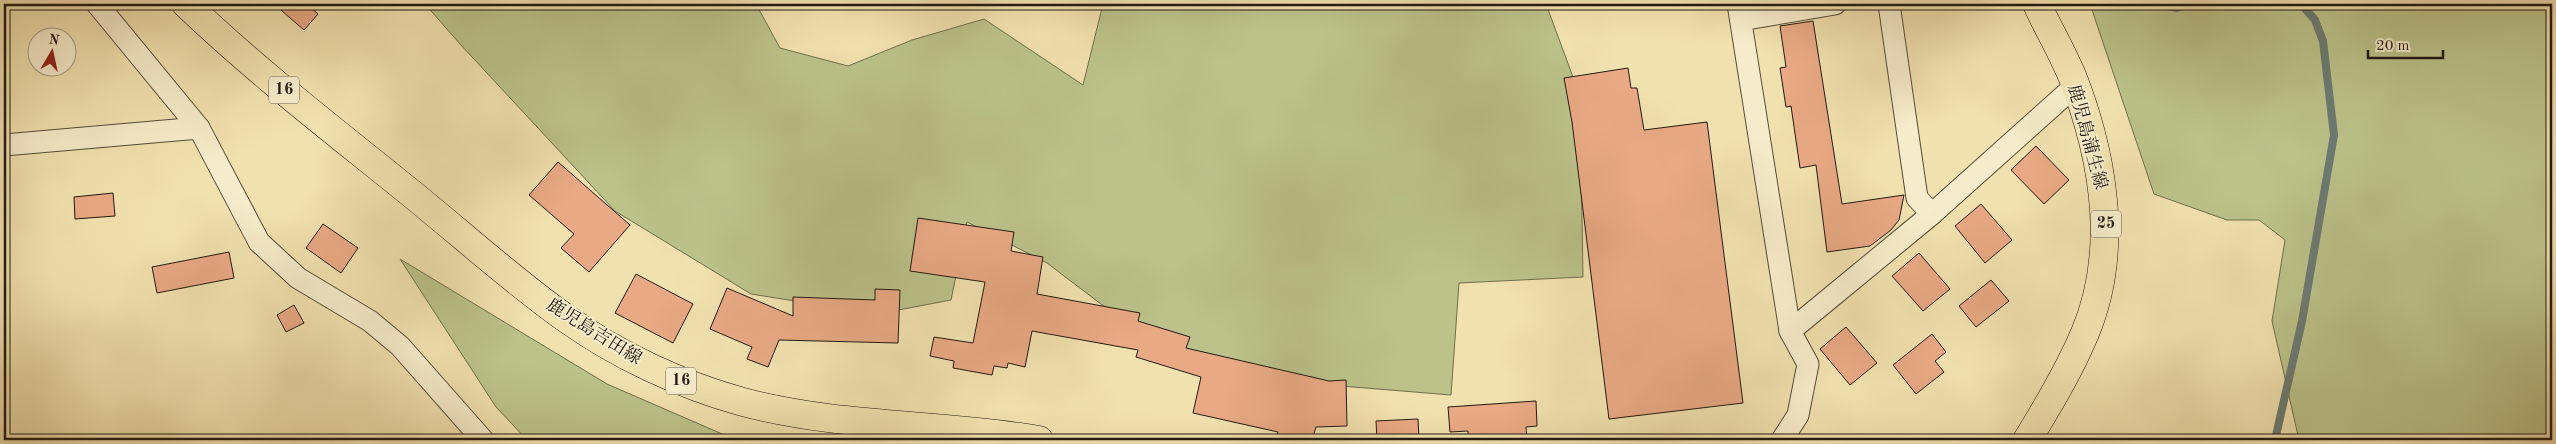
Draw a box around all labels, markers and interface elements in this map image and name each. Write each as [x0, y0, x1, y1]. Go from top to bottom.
north arrow [28, 28, 78, 78]
scale bar [2368, 28, 2444, 60]
text: N [47, 32, 61, 48]
text: 20 m [2376, 39, 2410, 54]
road number: 16 [269, 76, 299, 104]
street label: 鹿児島蒲生線 [2064, 82, 2112, 191]
road number: 25 [2091, 210, 2121, 238]
street label: 鹿児島吉田線 [543, 294, 646, 368]
road number: 16 [666, 368, 696, 394]

